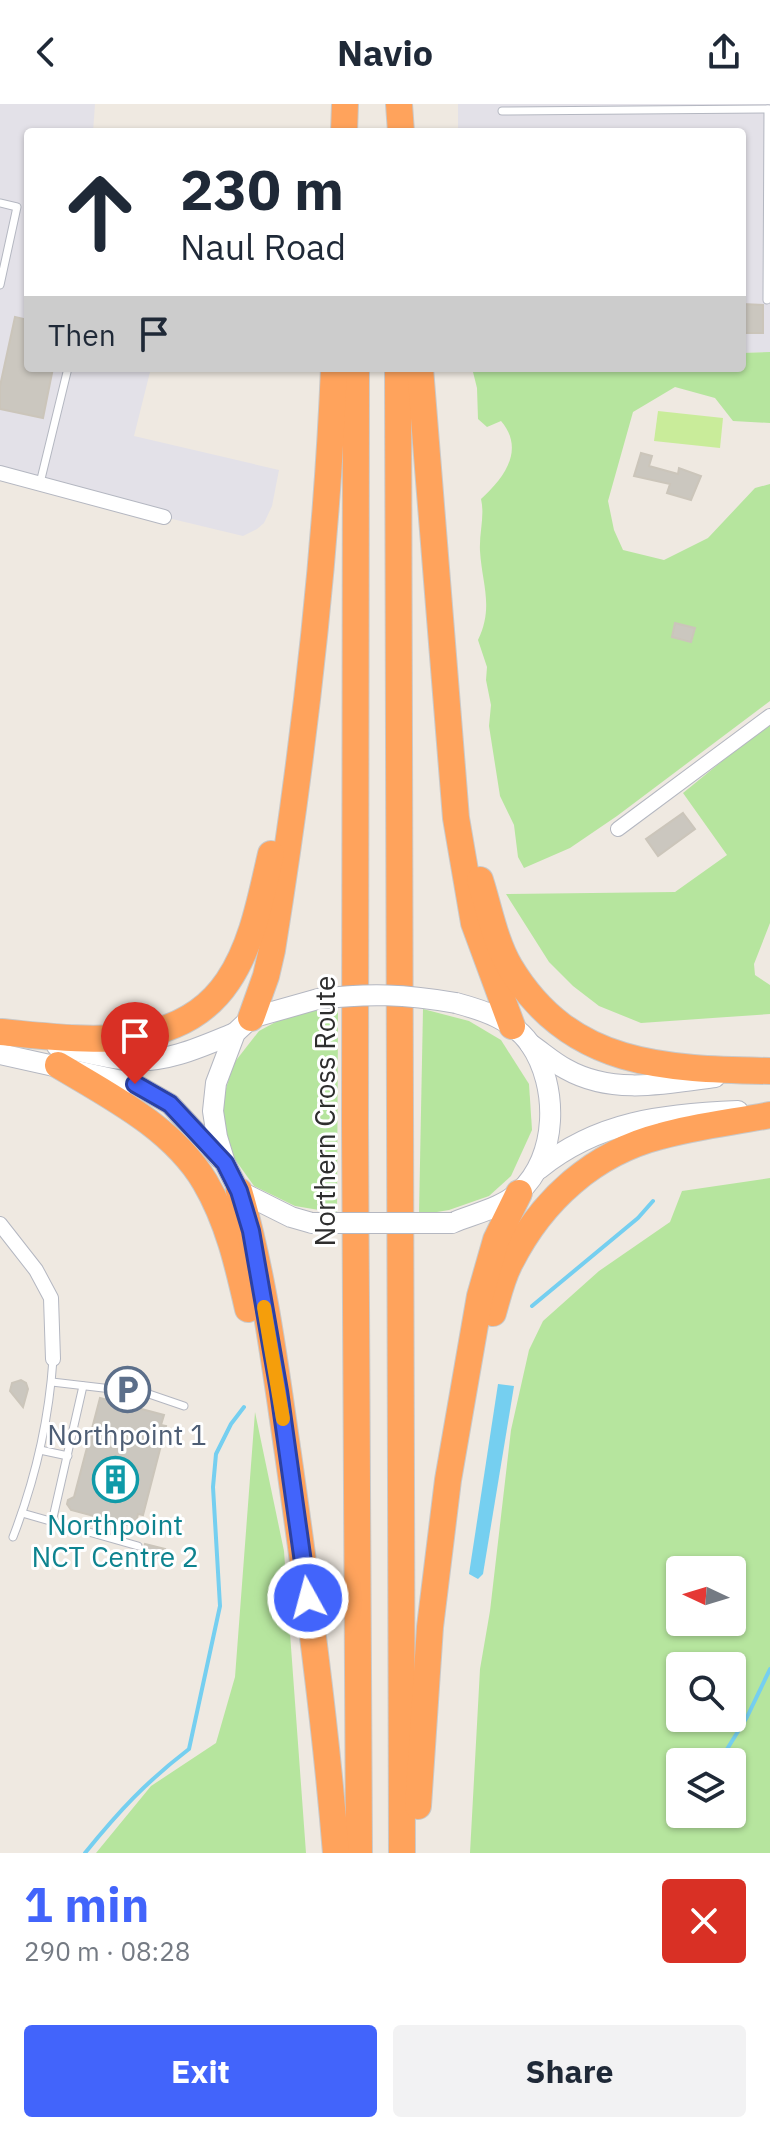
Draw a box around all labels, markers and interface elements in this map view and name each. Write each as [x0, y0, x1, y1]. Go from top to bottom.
text: Navio [337, 29, 433, 76]
icon: back [24, 30, 68, 74]
icon: share [702, 30, 746, 74]
text: 230 m [180, 153, 344, 225]
icon: ahead [48, 160, 152, 264]
text: Naul Road [180, 223, 346, 270]
icon: arrive [132, 312, 176, 356]
text: Then [48, 315, 116, 354]
street label: Northern Cross Route [306, 976, 343, 1246]
pin [101, 1002, 169, 1084]
icon: arrive [113, 1014, 157, 1058]
parking icon: Northpoint 1 [103, 1366, 151, 1414]
place label: Northpoint 1 [47, 1416, 207, 1453]
building icon: Northpoint NCT Centre 2 [91, 1456, 139, 1504]
place label: Northpoint NCT Centre 2 [31, 1506, 199, 1575]
position arrow [266, 1556, 350, 1640]
north arrow [666, 1556, 746, 1636]
map controls [666, 1556, 746, 1828]
button: search [666, 1652, 746, 1732]
button: layers [666, 1748, 746, 1828]
text: 1 min [24, 1873, 149, 1935]
button: close [662, 1879, 746, 1963]
text: 290 m · 08:28 [24, 1934, 190, 1968]
button: Exit [24, 2025, 377, 2117]
button: Share [393, 2025, 746, 2117]

